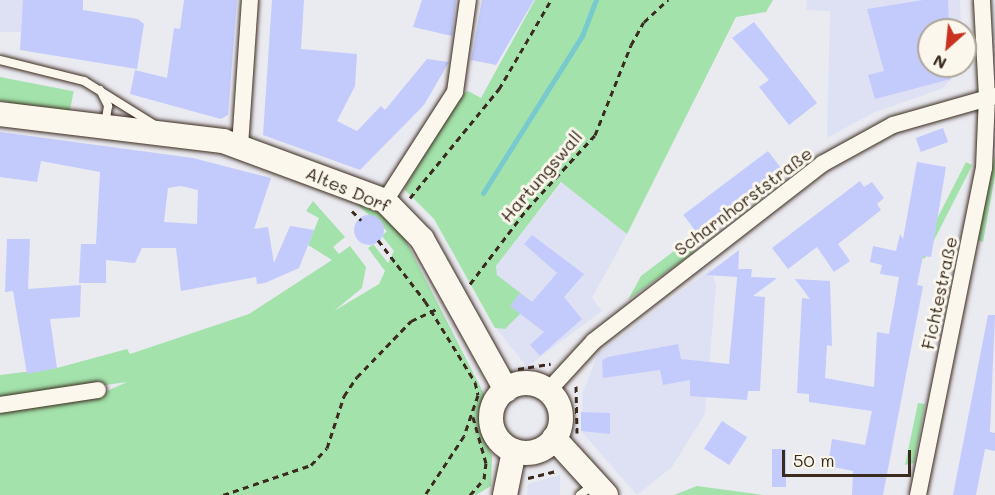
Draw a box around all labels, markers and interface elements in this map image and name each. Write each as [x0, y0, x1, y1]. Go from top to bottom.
north arrow [917, 18, 977, 78]
text: N [929, 51, 950, 75]
street label: Hartungswall [495, 126, 587, 226]
street label: Scharnhorststraße [670, 142, 816, 260]
street label: Altes Dorf [303, 162, 393, 216]
street label: Fichtestraße [916, 235, 962, 351]
scale bar [785, 438, 914, 476]
text: 50 m [793, 448, 835, 472]

